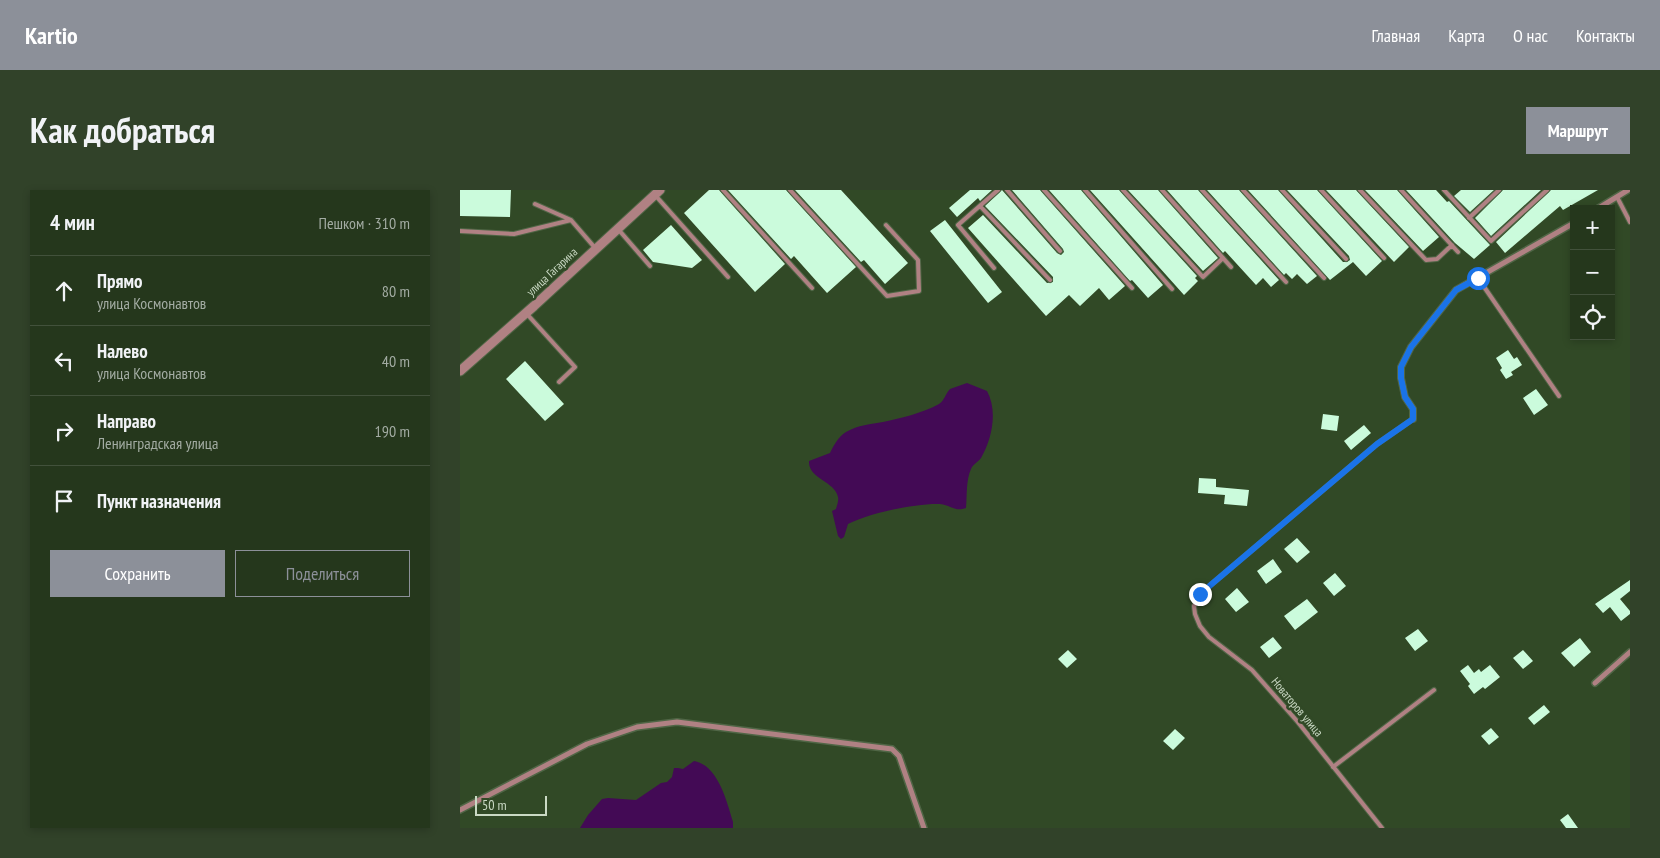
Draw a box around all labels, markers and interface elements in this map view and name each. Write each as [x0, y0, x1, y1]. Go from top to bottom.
text: Kartio [25, 20, 78, 51]
text: Главная [1372, 24, 1420, 47]
text: Карта [1448, 24, 1485, 47]
text: О нас [1513, 24, 1548, 47]
text: Контакты [1576, 24, 1635, 47]
text: Как добраться [30, 107, 215, 153]
button: Маршрут [1526, 107, 1630, 154]
map controls [1570, 205, 1615, 340]
button: + [1570, 205, 1615, 250]
text: 4 мин [50, 209, 95, 236]
text: Пешком · 310 m [319, 213, 410, 233]
street label: улица Гагарина [523, 244, 580, 299]
button: − [1570, 250, 1615, 295]
route start [1467, 267, 1490, 290]
text: Прямо [97, 269, 142, 293]
icon: ahead [50, 277, 78, 305]
text: 80 m [382, 281, 410, 301]
text: улица Космонавтов [97, 293, 206, 313]
button: locate [1570, 295, 1615, 340]
text: Налево [97, 339, 148, 363]
icon: left [50, 347, 78, 375]
text: 40 m [382, 351, 410, 371]
text: улица Космонавтов [97, 363, 206, 383]
text: Направо [97, 409, 156, 433]
icon: right [50, 417, 78, 445]
text: 190 m [375, 421, 410, 441]
text: Ленинградская улица [97, 433, 218, 453]
icon: arrive [50, 487, 78, 515]
text: Пункт назначения [97, 489, 221, 513]
button: Сохранить [50, 550, 225, 597]
button: Поделиться [235, 550, 410, 597]
route end [1189, 583, 1212, 606]
street label: Новаторов улица [1268, 674, 1327, 739]
scale bar [475, 793, 548, 816]
text: 50 m [482, 796, 507, 814]

